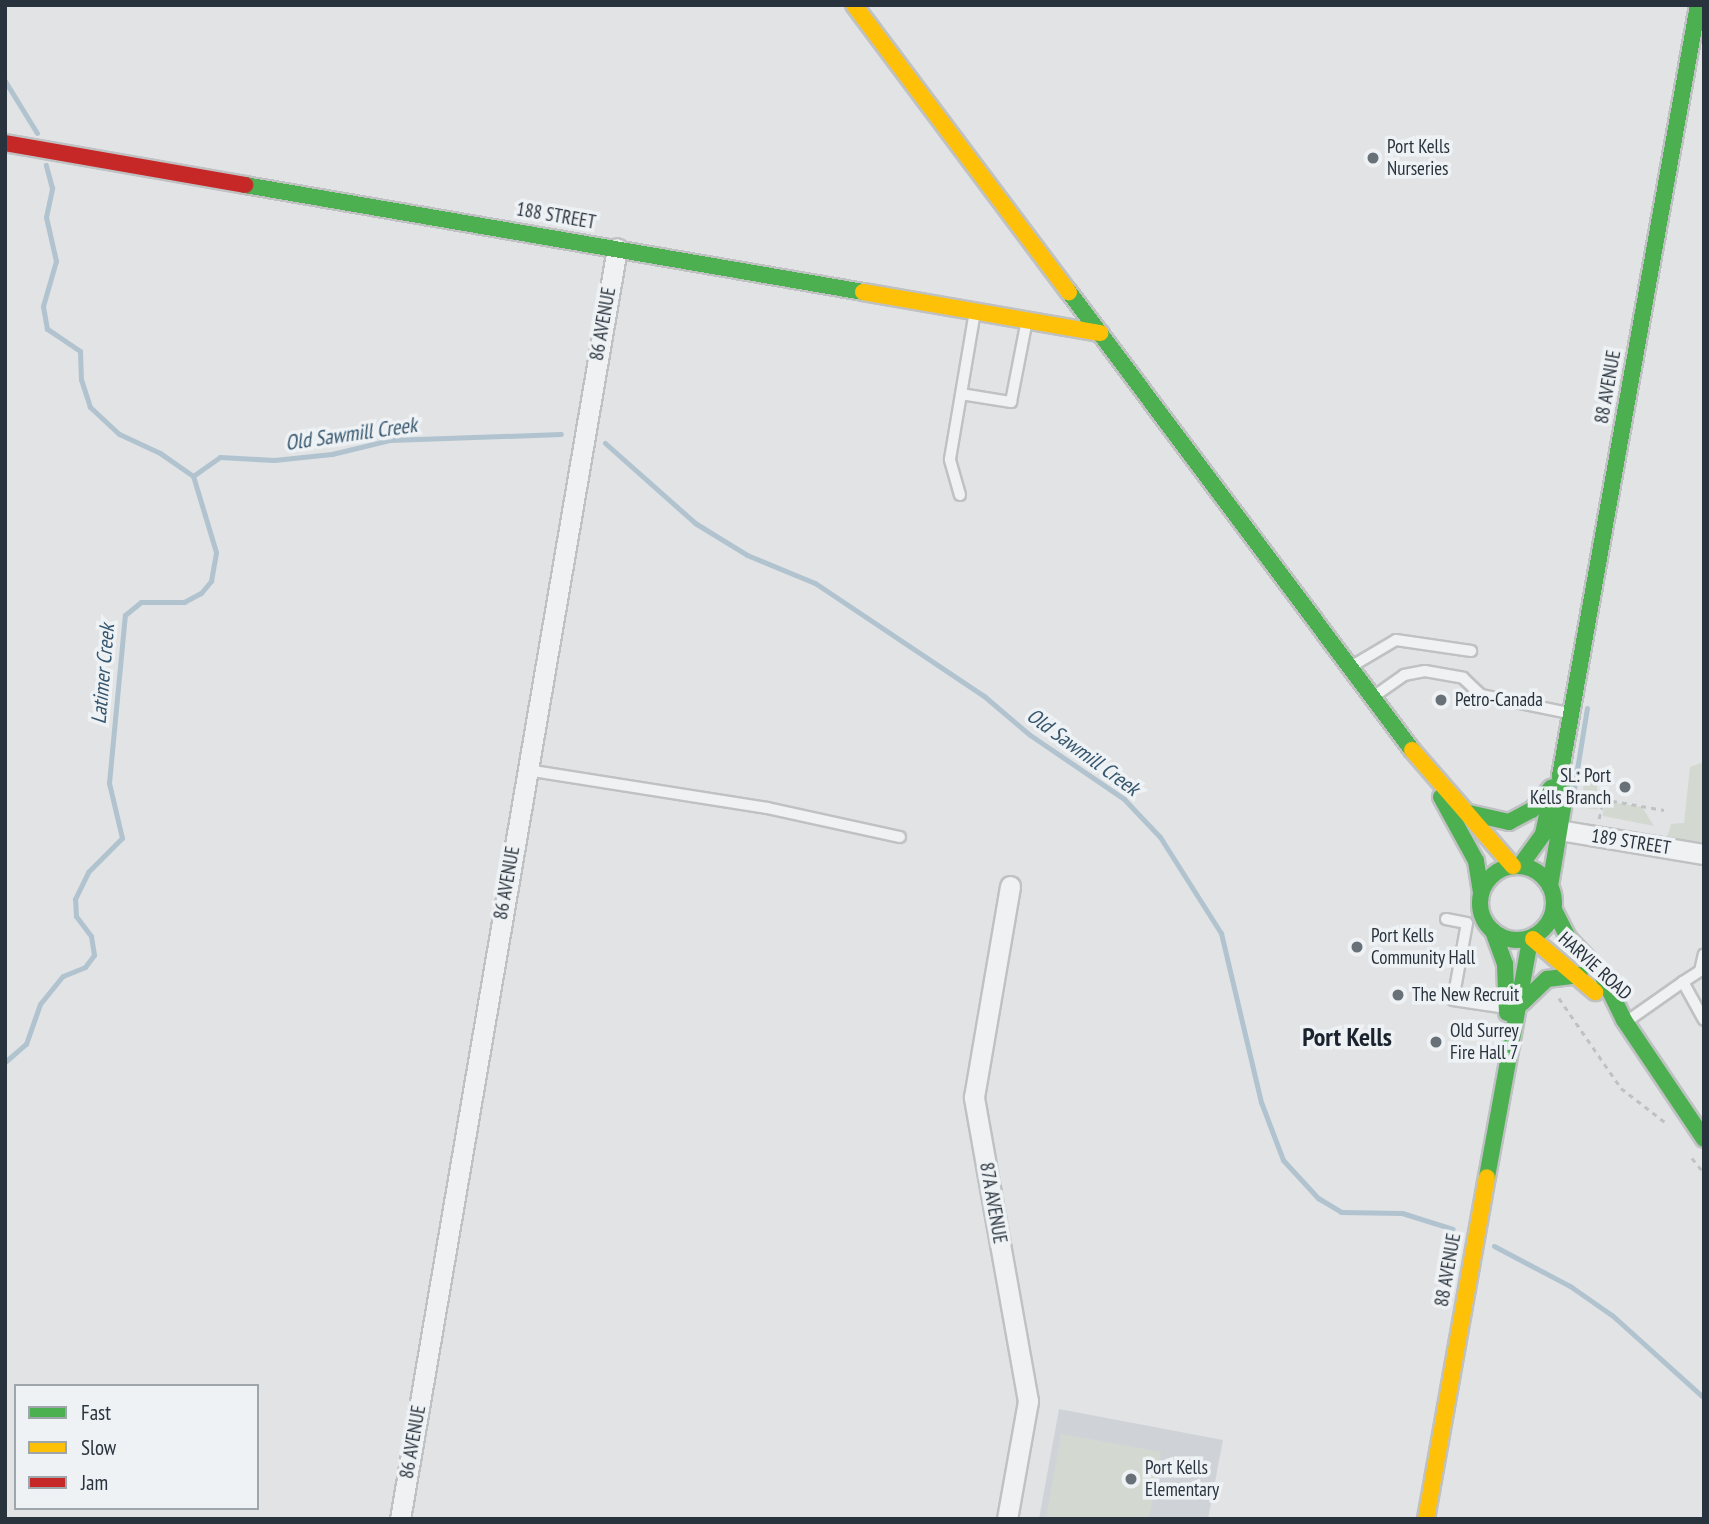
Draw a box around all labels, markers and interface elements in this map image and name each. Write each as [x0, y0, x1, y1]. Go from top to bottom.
place label: Port Kells Nurseries [1387, 136, 1450, 180]
marker: Port Kells Nurseries [1365, 150, 1381, 166]
street label: 188 STREET [515, 198, 597, 234]
street label: 86 AVENUE [585, 285, 621, 363]
street label: 88 AVENUE [1590, 348, 1626, 426]
water label: Old Sawmill Creek [284, 412, 418, 456]
water label: Latimer Creek [86, 623, 120, 725]
place label: Petro-Canada [1455, 689, 1543, 711]
marker: Petro-Canada [1433, 692, 1449, 708]
water label: Old Sawmill Creek [1022, 703, 1144, 801]
place label: SL: Port Kells Branch [1530, 765, 1611, 809]
marker: SL: Port Kells Branch [1617, 779, 1633, 795]
street label: 189 STREET [1590, 824, 1672, 860]
street label: 86 AVENUE [489, 844, 525, 922]
place label: Port Kells Community Hall [1371, 925, 1476, 969]
street label: HARVIE ROAD [1554, 927, 1636, 1005]
marker: Port Kells Community Hall [1349, 939, 1365, 955]
place label: The New Recruit [1412, 984, 1520, 1006]
marker: The New Recruit [1390, 987, 1406, 1003]
place label: Old Surrey Fire Hall 7 [1450, 1020, 1519, 1064]
district label: Port Kells [1302, 1021, 1392, 1053]
marker: Old Surrey Fire Hall 7 [1428, 1034, 1444, 1050]
street label: 87A AVENUE [975, 1160, 1011, 1246]
street label: 88 AVENUE [1430, 1231, 1466, 1309]
legend [14, 1384, 259, 1510]
text: Fast [81, 1399, 111, 1426]
street label: 86 AVENUE [395, 1403, 431, 1481]
text: Slow [81, 1434, 116, 1461]
place label: Port Kells Elementary [1145, 1457, 1219, 1501]
text: Jam [81, 1469, 108, 1496]
marker: Port Kells Elementary [1123, 1471, 1139, 1487]

